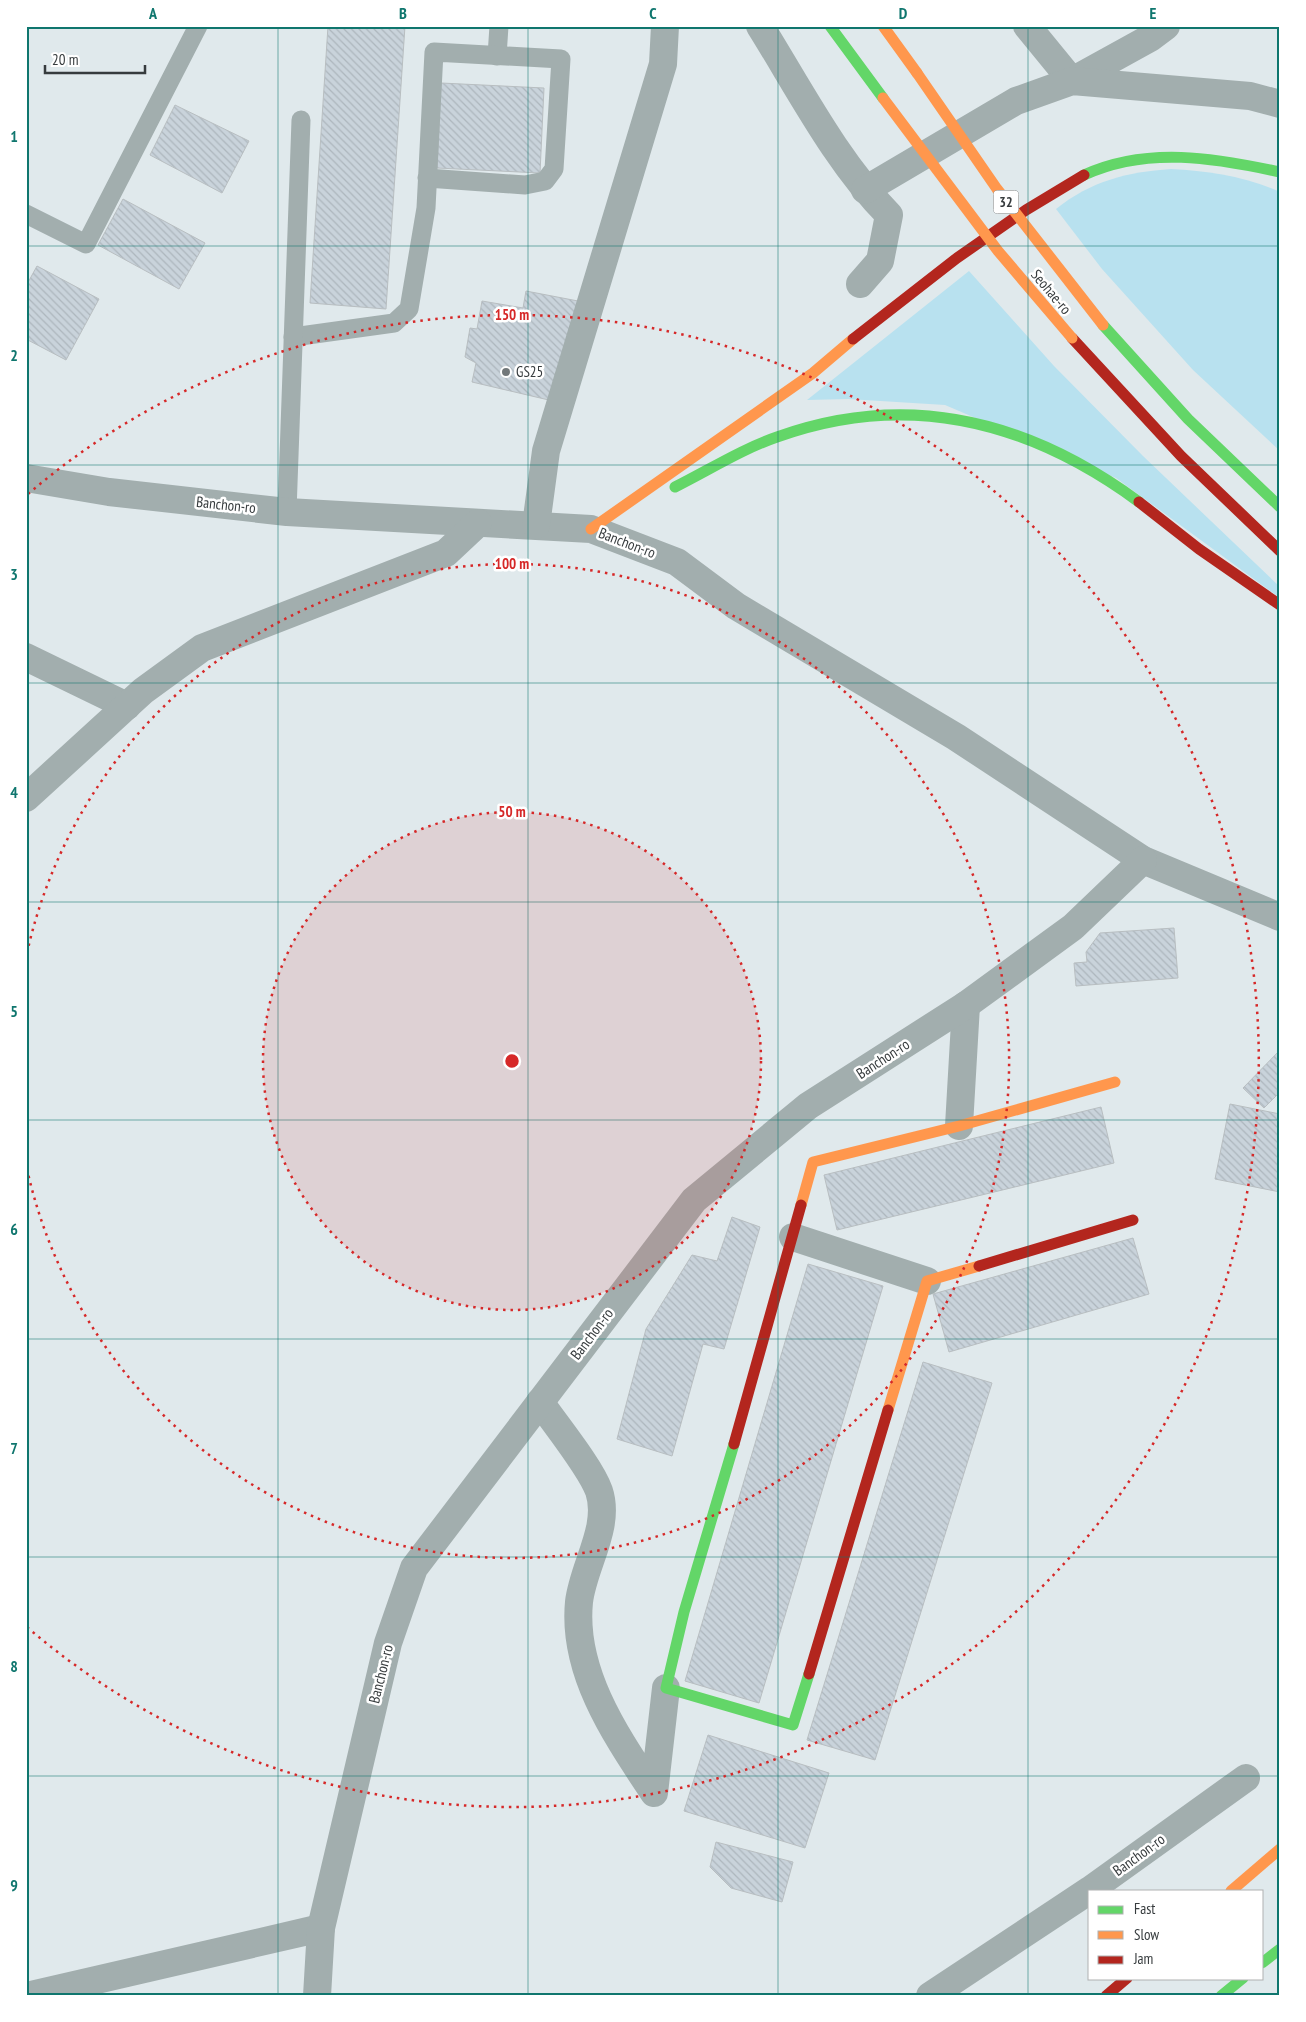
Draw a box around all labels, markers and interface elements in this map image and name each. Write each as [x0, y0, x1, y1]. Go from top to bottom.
text: A [148, 3, 158, 23]
text: B [399, 3, 407, 23]
text: C [649, 3, 657, 23]
text: D [899, 3, 908, 23]
text: E [1150, 3, 1157, 23]
scale bar [45, 42, 145, 74]
text: 20 m [52, 50, 78, 69]
text: 1 [10, 126, 18, 146]
road number: 32 [994, 190, 1018, 213]
street label: Seohae-ro [1027, 265, 1076, 318]
text: 150 m [495, 305, 529, 324]
text: 2 [10, 345, 18, 365]
place label: GS25 [516, 362, 543, 381]
marker: GS25 [500, 366, 512, 378]
street label: Banchon-ro [195, 492, 257, 517]
street label: Banchon-ro [596, 523, 658, 562]
text: 100 m [495, 554, 529, 573]
text: 3 [10, 564, 18, 584]
text: 4 [10, 782, 18, 802]
text: 50 m [498, 802, 526, 821]
text: 5 [10, 1001, 18, 1021]
street label: Banchon-ro [853, 1034, 913, 1083]
centre of rings [503, 1052, 521, 1070]
text: 6 [10, 1219, 18, 1239]
street label: Banchon-ro [566, 1304, 617, 1363]
text: 7 [10, 1438, 18, 1458]
street label: Banchon-ro [364, 1643, 397, 1705]
text: 8 [10, 1656, 18, 1676]
street label: Banchon-ro [1109, 1829, 1168, 1880]
text: 9 [10, 1875, 18, 1895]
legend [1088, 1890, 1264, 1980]
text: Fast [1134, 1899, 1155, 1918]
text: Slow [1134, 1925, 1159, 1944]
text: Jam [1133, 1949, 1153, 1968]

